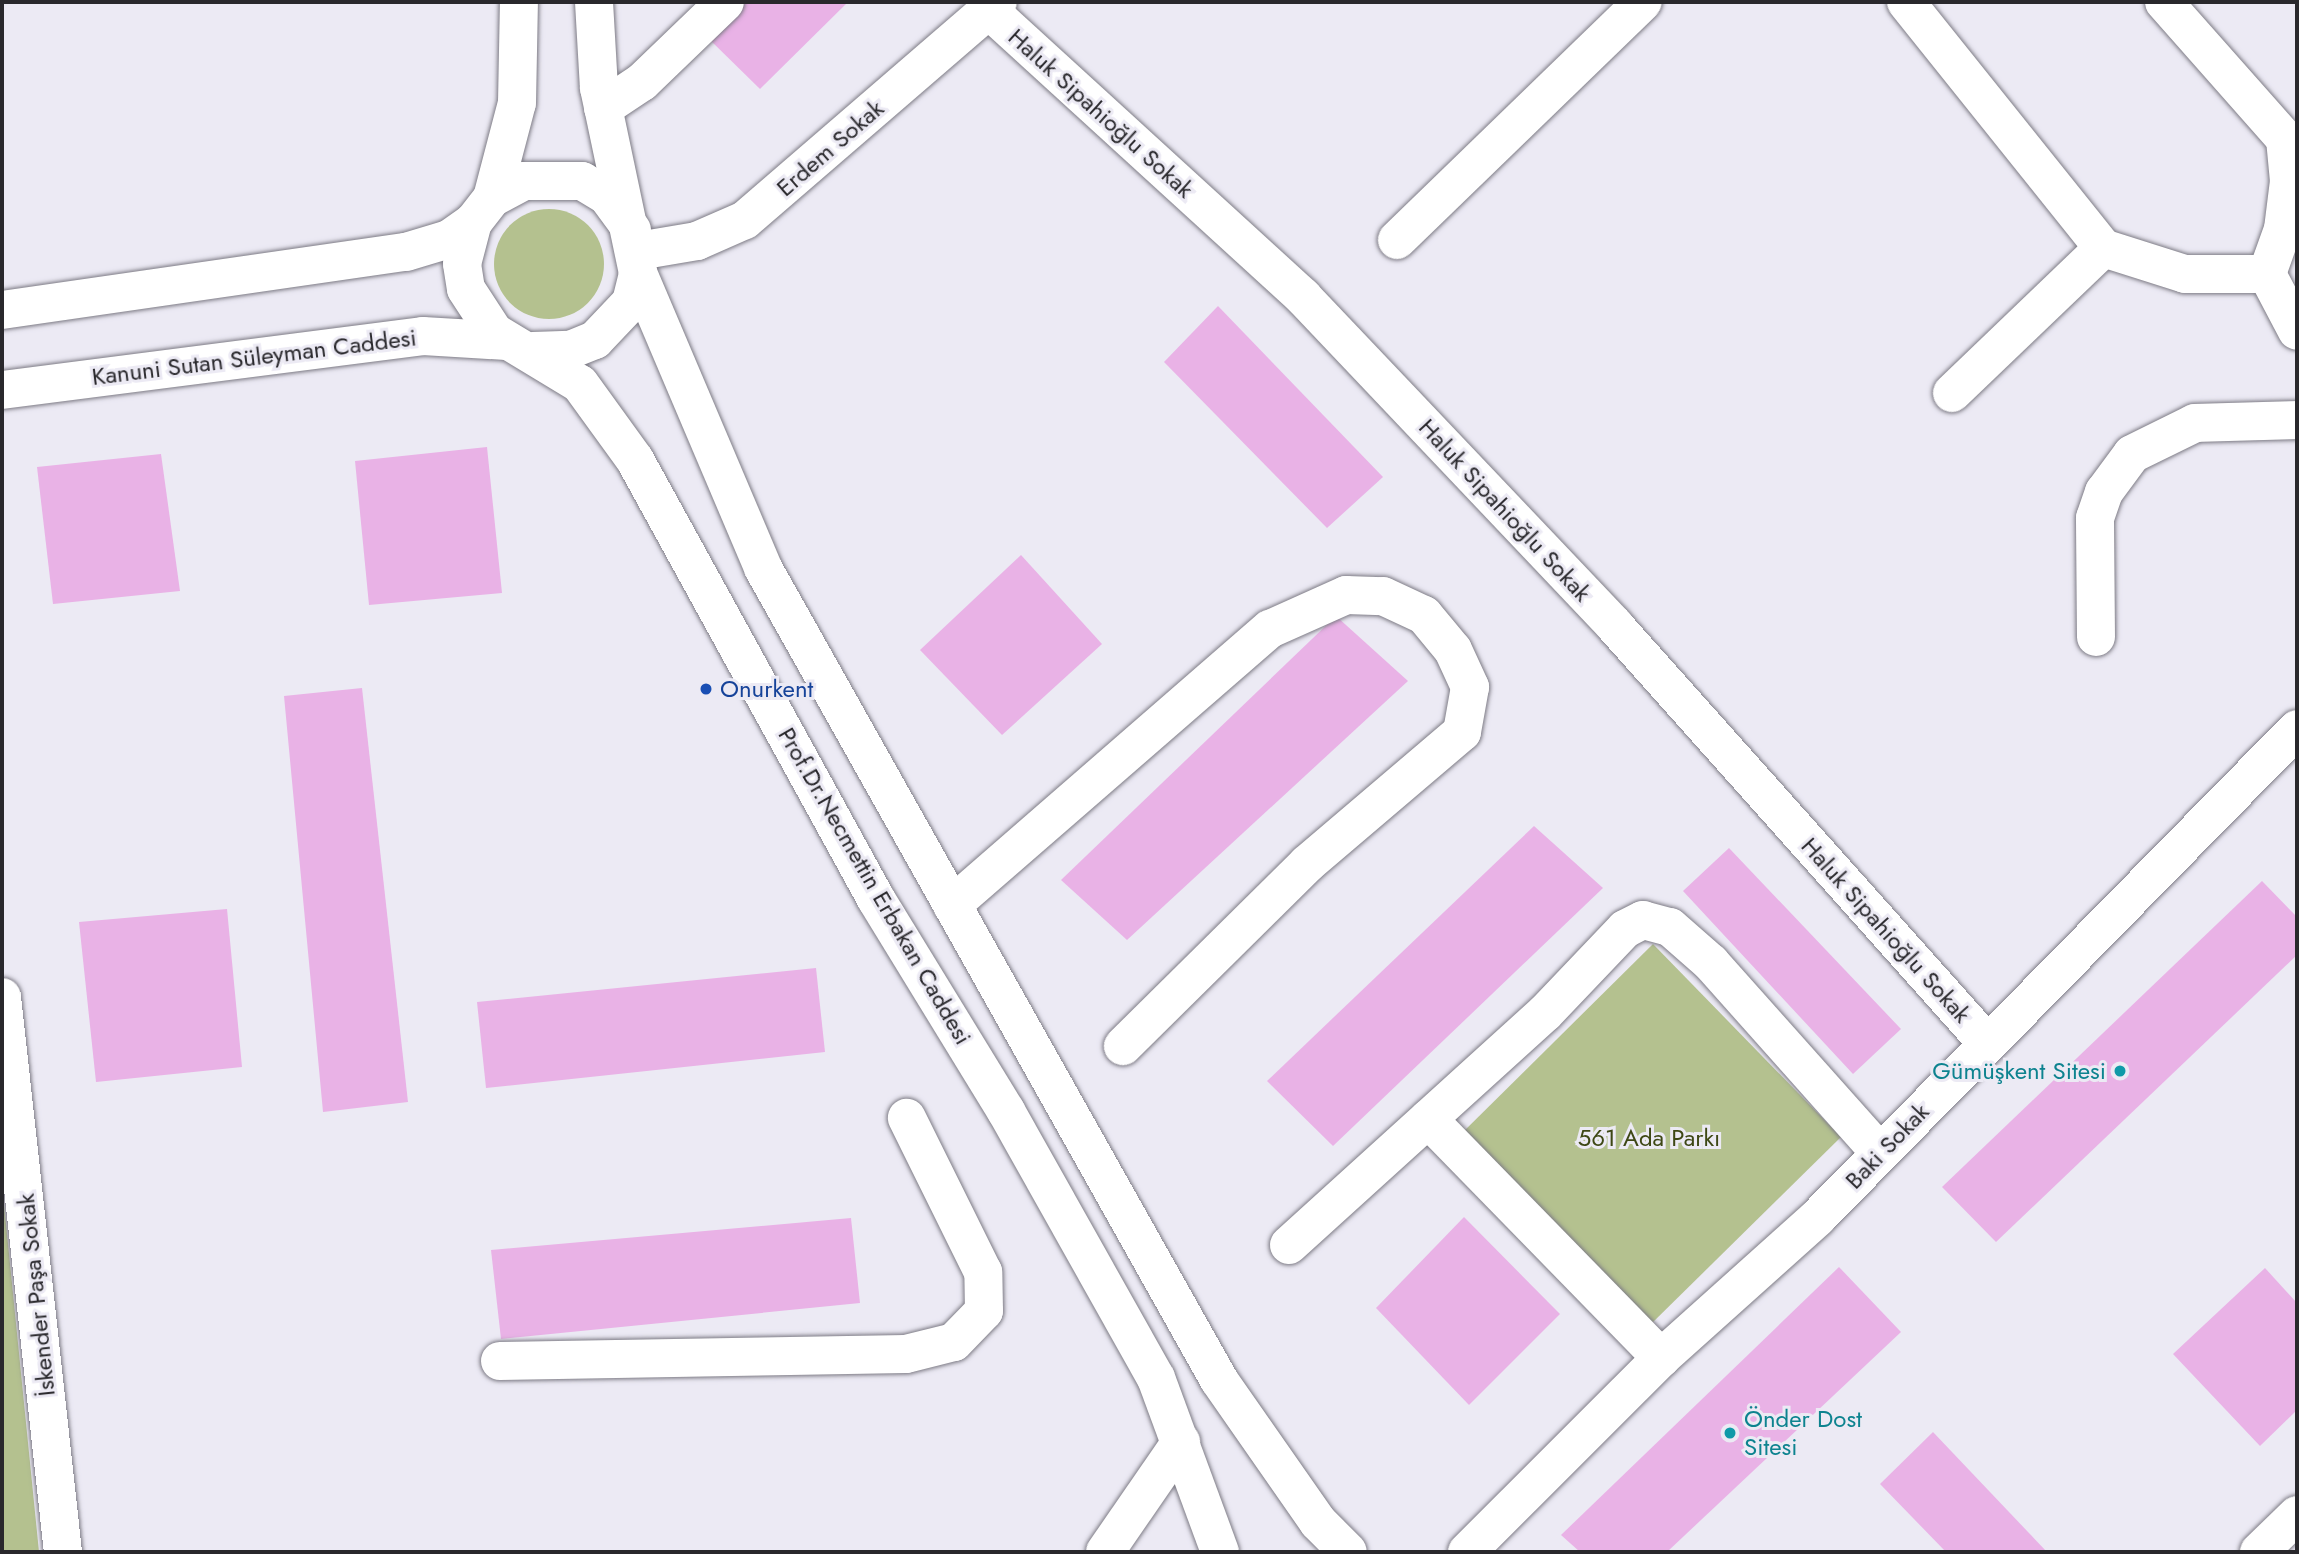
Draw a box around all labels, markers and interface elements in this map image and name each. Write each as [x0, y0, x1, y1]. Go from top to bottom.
street label: Haluk Sipahioğlu Sokak [1003, 22, 1199, 204]
street label: Erdem Sokak [771, 94, 889, 202]
street label: Kanuni Sutan Süleyman Caddesi [90, 323, 418, 391]
street label: Haluk Sipahioğlu Sokak [1413, 413, 1597, 607]
place label: Onurkent [720, 675, 813, 703]
marker: Onurkent [698, 681, 714, 697]
street label: Prof.Dr.Necmettin Erbakan Caddesi [772, 722, 978, 1050]
street label: Haluk Sipahioğlu Sokak [1795, 832, 1977, 1028]
place label: Gümüşkent Sitesi [1932, 1057, 2106, 1085]
marker: Gümüşkent Sitesi [2112, 1063, 2128, 1079]
street label: Baki Sokak [1839, 1097, 1935, 1195]
park label: 561 Ada Parkı [1578, 1124, 1720, 1152]
street label: İskender Paşa Sokak [11, 1192, 61, 1398]
place label: Önder Dost Sitesi [1744, 1405, 1862, 1461]
marker: Önder Dost Sitesi [1722, 1425, 1738, 1441]

